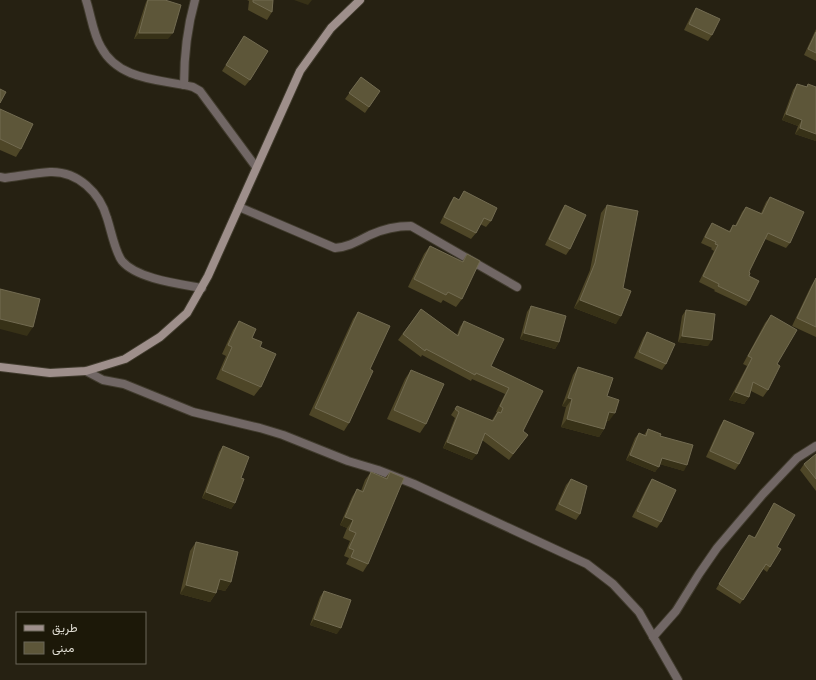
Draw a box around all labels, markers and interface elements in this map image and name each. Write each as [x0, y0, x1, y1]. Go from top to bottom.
legend [16, 612, 146, 664]
text: طريق [52, 620, 78, 636]
text: مبنى [52, 640, 74, 656]

